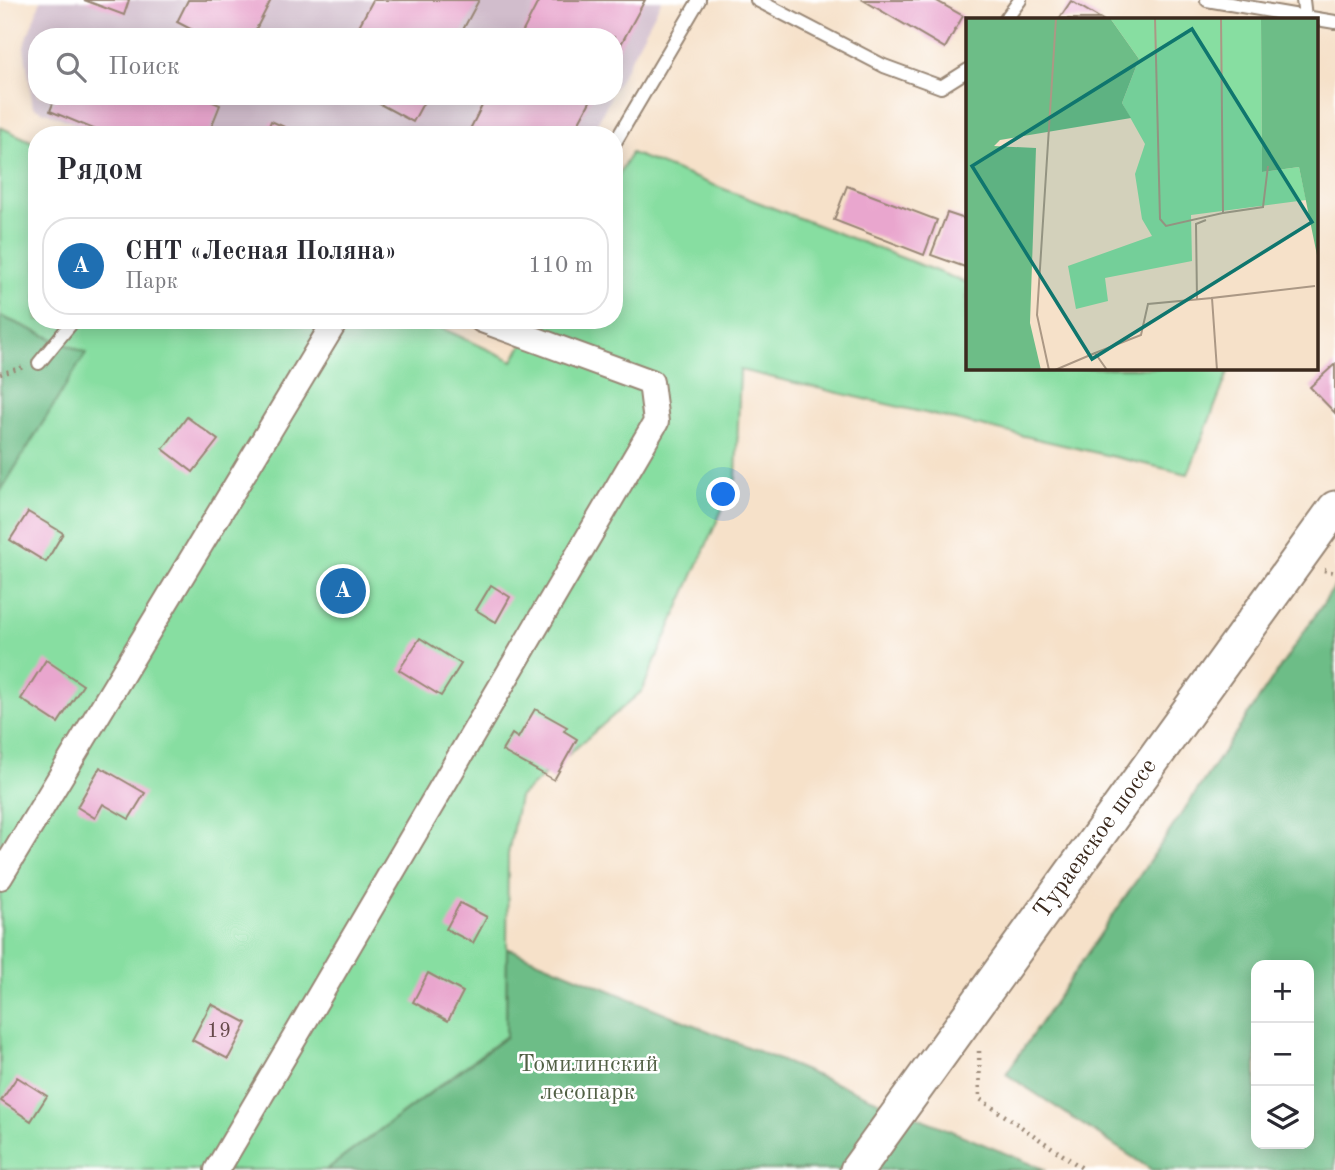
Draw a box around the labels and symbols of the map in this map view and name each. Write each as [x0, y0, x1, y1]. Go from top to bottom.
inset map [966, 18, 1318, 369]
your location [706, 477, 740, 511]
pin: A [320, 565, 366, 617]
street label: Тураевское шоссе [1030, 755, 1162, 923]
house number: 19 [207, 1021, 231, 1042]
park label: Томилинский лесопарк [518, 1053, 658, 1105]

